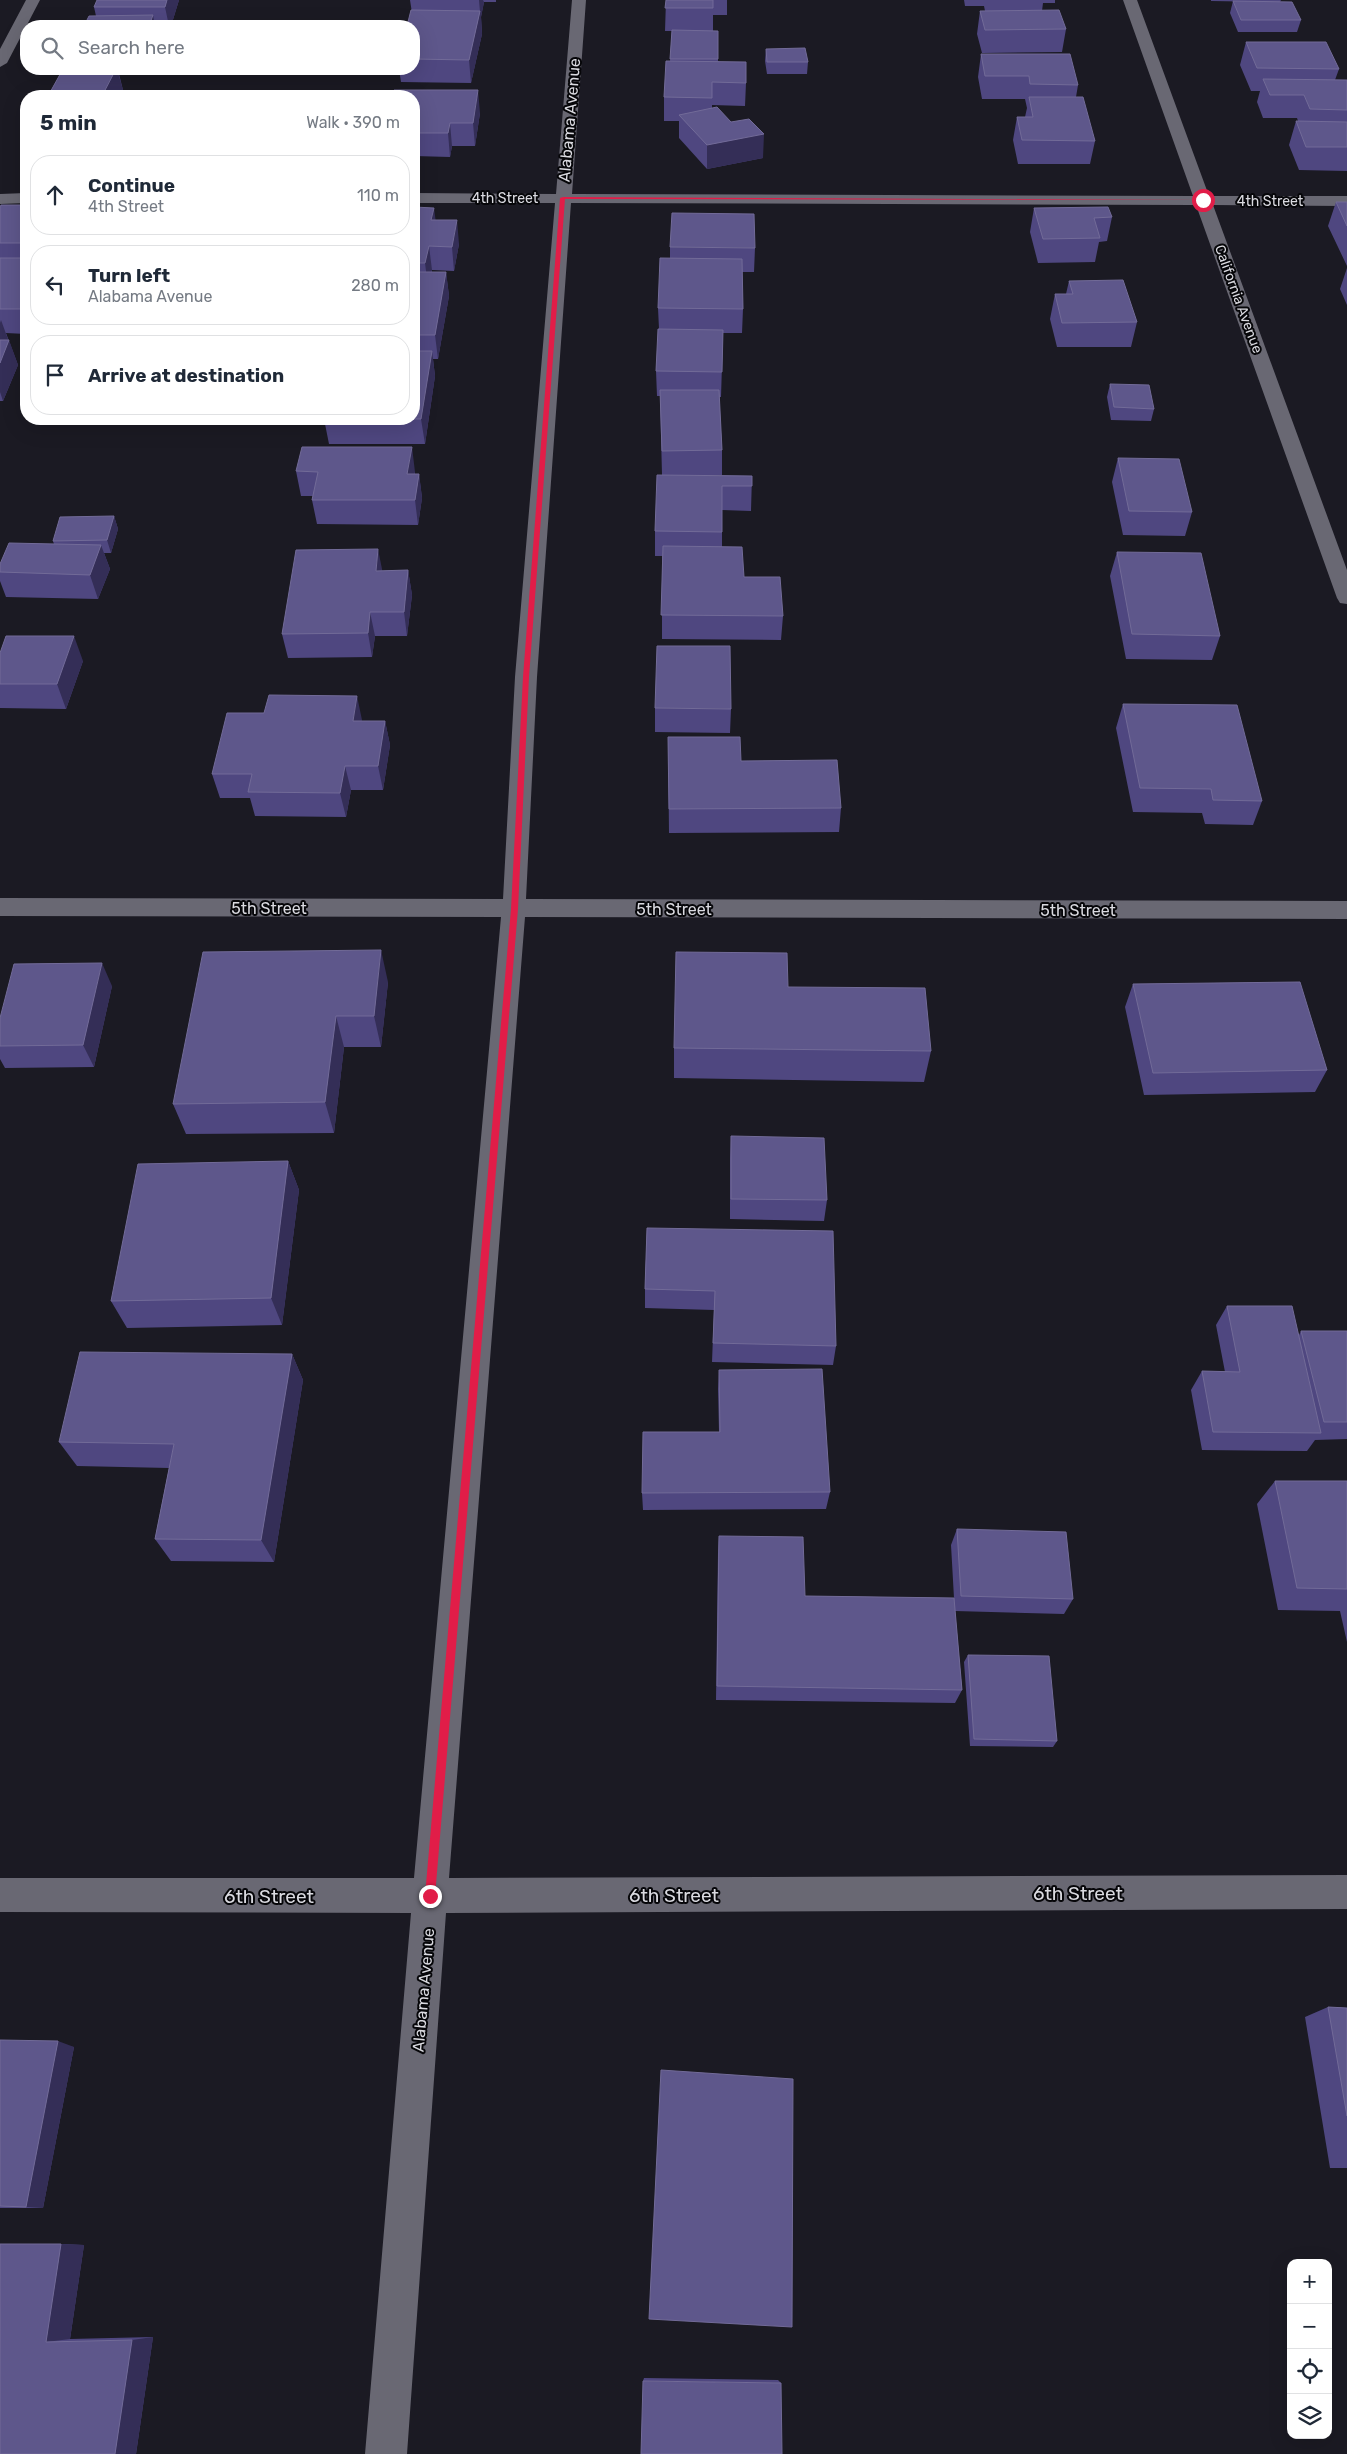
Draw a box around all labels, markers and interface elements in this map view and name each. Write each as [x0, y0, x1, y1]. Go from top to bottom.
search box [20, 20, 420, 75]
icon: search [38, 34, 66, 62]
text: Search here [78, 36, 185, 59]
street label: Alabama Avenue [555, 57, 584, 183]
text: 5 min [40, 110, 97, 135]
text: Walk · 390 m [306, 113, 400, 132]
text: Continue [88, 174, 175, 197]
icon: ahead [41, 181, 69, 209]
text: 110 m [357, 186, 399, 205]
route start [1192, 189, 1215, 212]
street label: 4th Street [472, 190, 539, 207]
street label: 4th Street [1237, 193, 1304, 210]
text: 4th Street [88, 197, 164, 216]
street label: California Avenue [1211, 243, 1266, 356]
text: Turn left [88, 264, 170, 287]
icon: left [41, 271, 69, 299]
text: 280 m [351, 276, 399, 295]
text: Alabama Avenue [88, 287, 212, 306]
icon: arrive [41, 361, 69, 389]
text: Arrive at destination [88, 364, 284, 387]
street label: 5th Street [231, 899, 307, 918]
street label: 5th Street [636, 900, 712, 919]
street label: 5th Street [1040, 901, 1116, 920]
street label: 6th Street [1033, 1882, 1124, 1905]
street label: 6th Street [629, 1884, 720, 1907]
street label: 6th Street [224, 1885, 315, 1908]
route end [419, 1885, 442, 1908]
street label: Alabama Avenue [409, 1927, 438, 2053]
map controls [1287, 2259, 1332, 2439]
button: + [1287, 2259, 1332, 2304]
button: − [1287, 2304, 1332, 2349]
button: locate [1287, 2349, 1332, 2394]
button: layers [1287, 2394, 1332, 2439]

